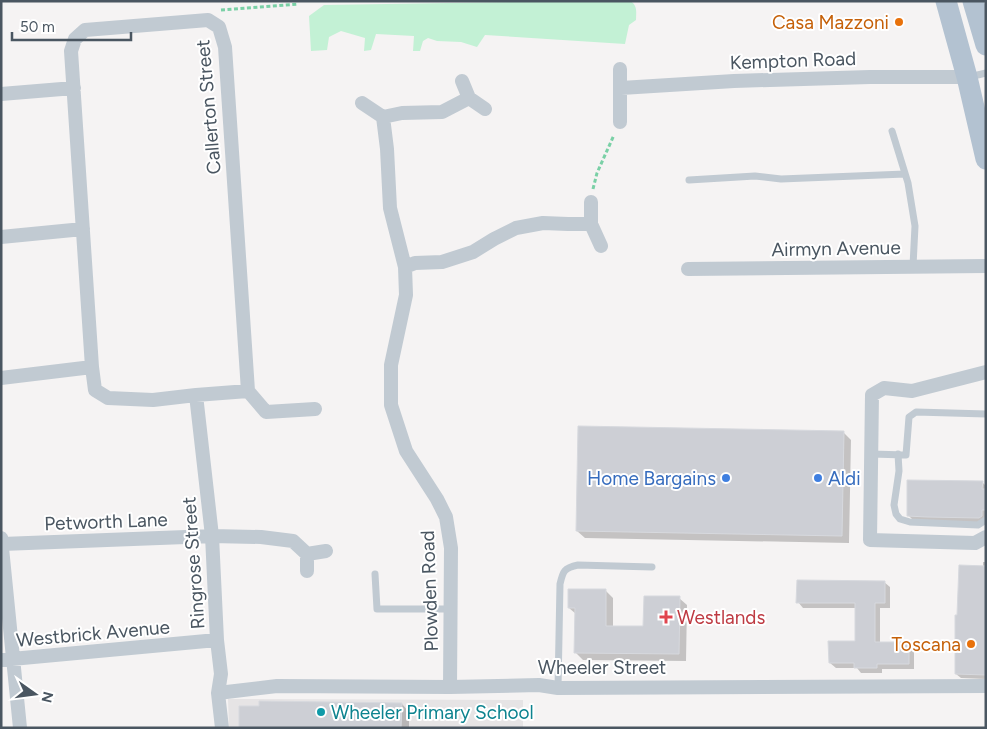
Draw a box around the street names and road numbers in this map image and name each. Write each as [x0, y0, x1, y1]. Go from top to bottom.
street label: Callerton Street [191, 39, 226, 175]
street label: Kempton Road [729, 47, 857, 74]
street label: Airmyn Avenue [771, 236, 901, 261]
street label: Ringrose Street [177, 496, 210, 630]
street label: Petworth Lane [44, 508, 168, 535]
street label: Plowden Road [416, 530, 443, 652]
street label: Westbrick Avenue [15, 615, 171, 652]
street label: Wheeler Street [538, 656, 666, 679]

